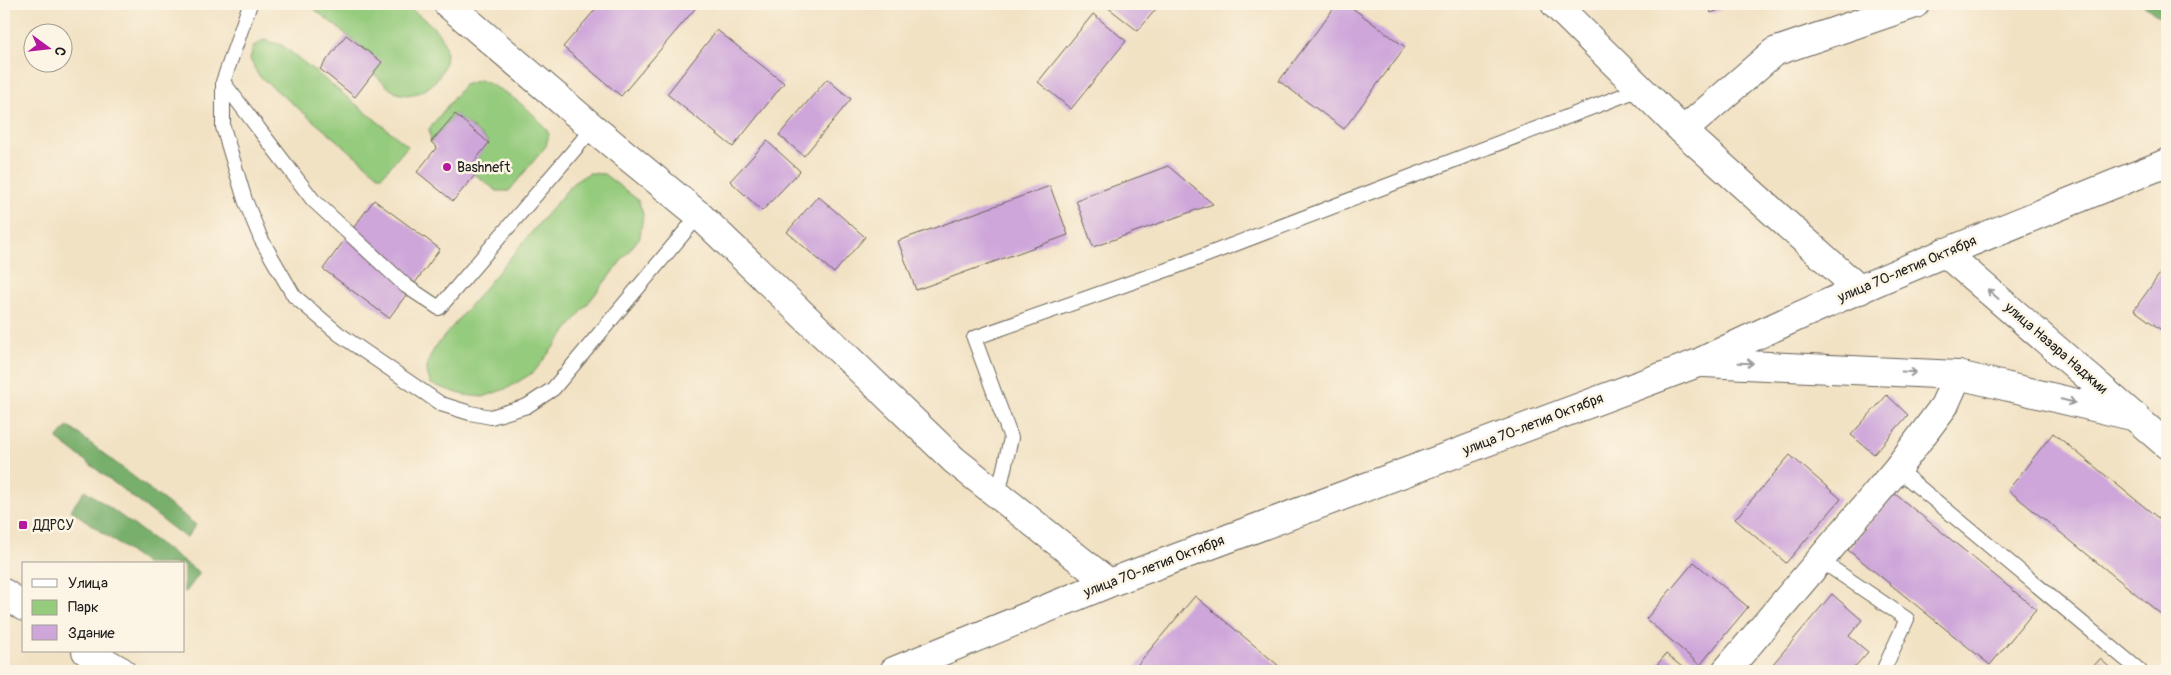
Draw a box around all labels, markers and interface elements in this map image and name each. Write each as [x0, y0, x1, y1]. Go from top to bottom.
north arrow [22, 22, 72, 72]
text: С [51, 45, 69, 58]
place label: Bashneft [457, 159, 511, 176]
marker: Bashneft [441, 161, 453, 173]
street label: улица 70-летия Октября [1834, 232, 1979, 306]
one-way arrow [1987, 288, 2000, 300]
street label: улица Назара Наджми [2000, 298, 2111, 397]
one-way arrow [1738, 359, 1754, 368]
one-way arrow [1900, 367, 1916, 376]
street label: улица 70-летия Октября [1460, 389, 1606, 459]
one-way arrow [2059, 397, 2075, 406]
place label: ДДРСУ [32, 517, 74, 534]
marker: ДДРСУ [17, 519, 29, 531]
street label: улица 70-летия Октября [1081, 531, 1227, 601]
legend [22, 562, 185, 652]
text: Улица [68, 574, 108, 593]
text: Парк [68, 598, 99, 617]
text: Здание [68, 624, 115, 643]

